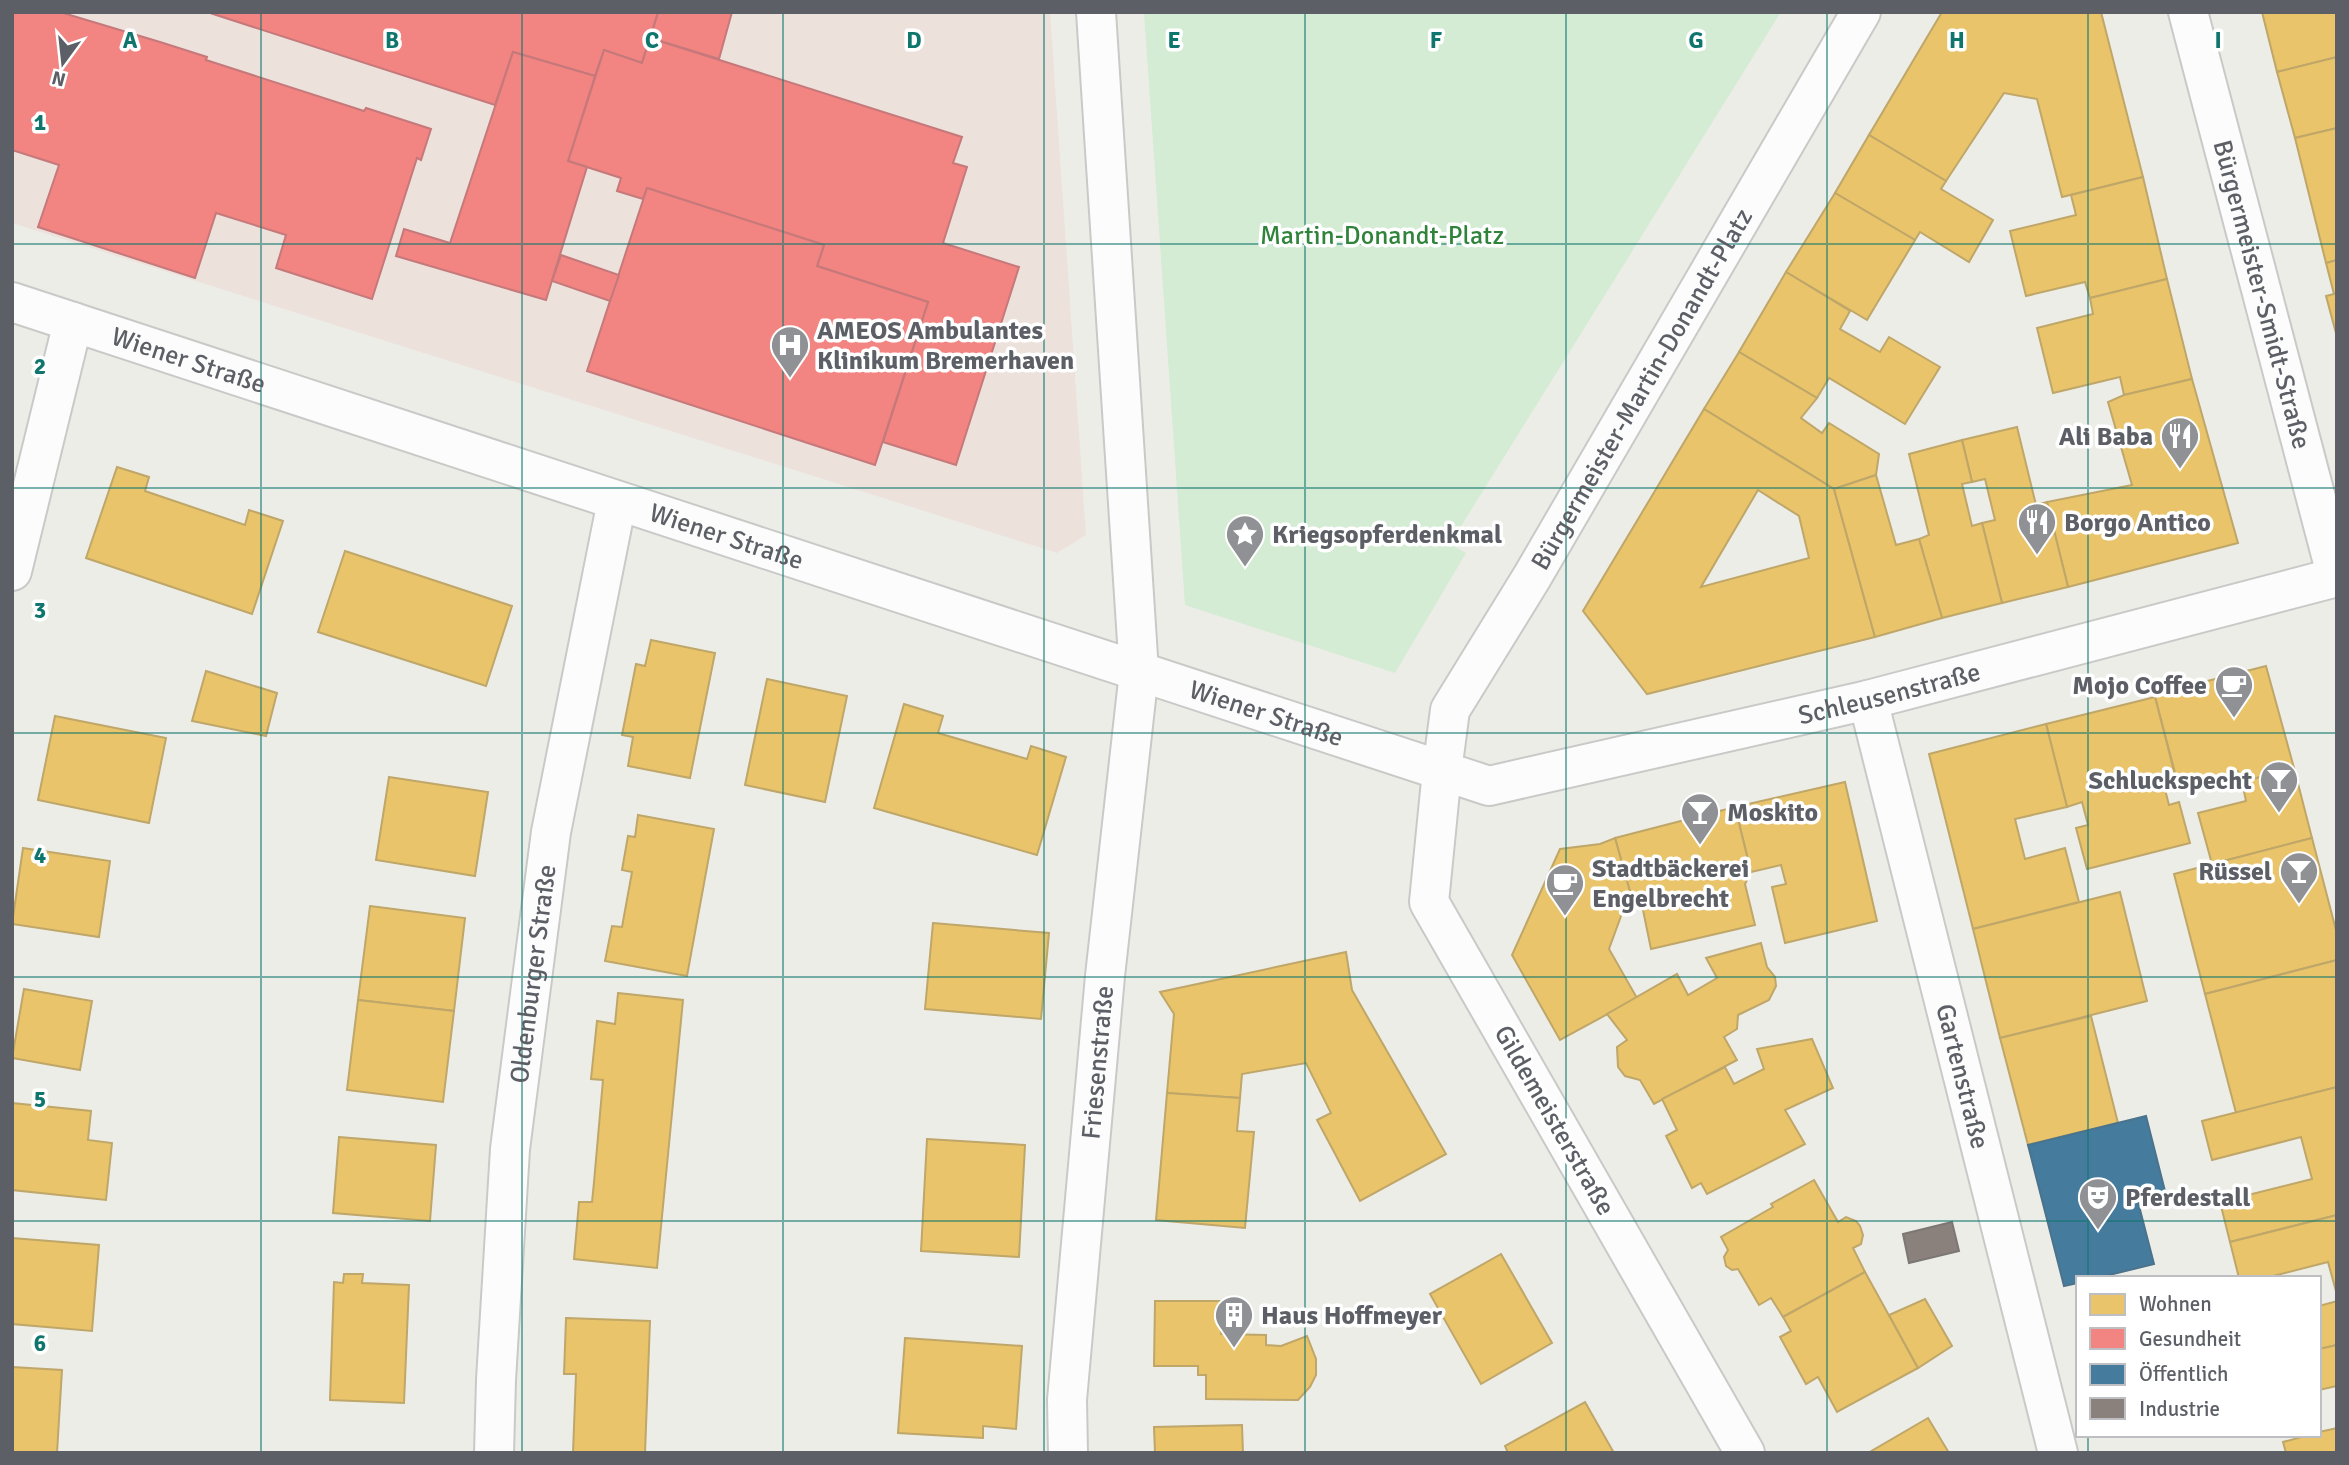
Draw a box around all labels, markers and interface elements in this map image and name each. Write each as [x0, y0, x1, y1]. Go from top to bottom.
text: A [123, 26, 138, 55]
text: B [385, 26, 399, 55]
text: C [645, 26, 659, 55]
text: D [906, 26, 922, 55]
text: E [1167, 26, 1181, 55]
text: F [1430, 26, 1442, 55]
text: G [1688, 26, 1704, 55]
text: H [1949, 26, 1965, 55]
text: I [2214, 26, 2222, 55]
north arrow [28, 28, 98, 98]
text: N [49, 65, 68, 92]
text: 1 [34, 108, 46, 137]
street label: Bürgermeister-Smidt-Straße [2205, 137, 2317, 453]
street label: Bürgermeister-Martin-Donandt-Platz [1525, 203, 1760, 576]
park label: Martin-Donandt-Platz [1260, 220, 1504, 252]
place label: AMEOS Ambulantes Klinikum Bremerhaven [817, 315, 1074, 377]
street label: Wiener Straße [107, 321, 270, 401]
hospital icon: AMEOS Ambulantes Klinikum Bremerhaven [769, 324, 811, 379]
text: 2 [34, 352, 46, 381]
restaurant icon: Ali Baba [2159, 415, 2201, 470]
place label: Ali Baba [2059, 421, 2153, 453]
street label: Wiener Straße [645, 497, 807, 577]
restaurant icon: Borgo Antico [2016, 501, 2058, 556]
place label: Borgo Antico [2064, 507, 2211, 539]
place icon: Kriegsopferdenkmal [1224, 513, 1266, 568]
place label: Kriegsopferdenkmal [1272, 519, 1502, 551]
text: 3 [34, 596, 46, 625]
street label: Schleusenstraße [1795, 656, 1984, 732]
cafe icon: Mojo Coffee [2213, 664, 2255, 719]
place label: Mojo Coffee [2072, 670, 2207, 702]
street label: Wiener Straße [1185, 674, 1347, 754]
bar icon: Schluckspecht [2258, 759, 2300, 814]
place label: Schluckspecht [2089, 765, 2252, 797]
bar icon: Moskito [1679, 791, 1721, 846]
place label: Moskito [1727, 797, 1818, 829]
text: 4 [34, 841, 46, 870]
bar icon: Rüssel [2278, 850, 2320, 905]
place label: Stadtbäckerei Engelbrecht [1592, 853, 1749, 915]
place label: Rüssel [2198, 856, 2272, 888]
cafe icon: Stadtbäckerei Engelbrecht [1544, 862, 1586, 917]
street label: Oldenburger Straße [504, 863, 564, 1085]
street label: Friesenstraße [1075, 984, 1121, 1141]
street label: Gartenstraße [1928, 1001, 1996, 1152]
street label: Gildemeisterstraße [1487, 1020, 1621, 1221]
text: 5 [34, 1085, 46, 1114]
theatre icon: Pferdestall [2077, 1176, 2119, 1231]
place label: Pferdestall [2125, 1182, 2250, 1214]
legend [2076, 1276, 2321, 1437]
text: Wohnen [2139, 1291, 2212, 1317]
building icon: Haus Hoffmeyer [1213, 1294, 1255, 1349]
place label: Haus Hoffmeyer [1261, 1300, 1443, 1332]
text: Gesundheit [2139, 1326, 2241, 1352]
text: 6 [34, 1329, 46, 1358]
text: Öffentlich [2139, 1361, 2229, 1387]
text: Industrie [2139, 1396, 2220, 1422]

